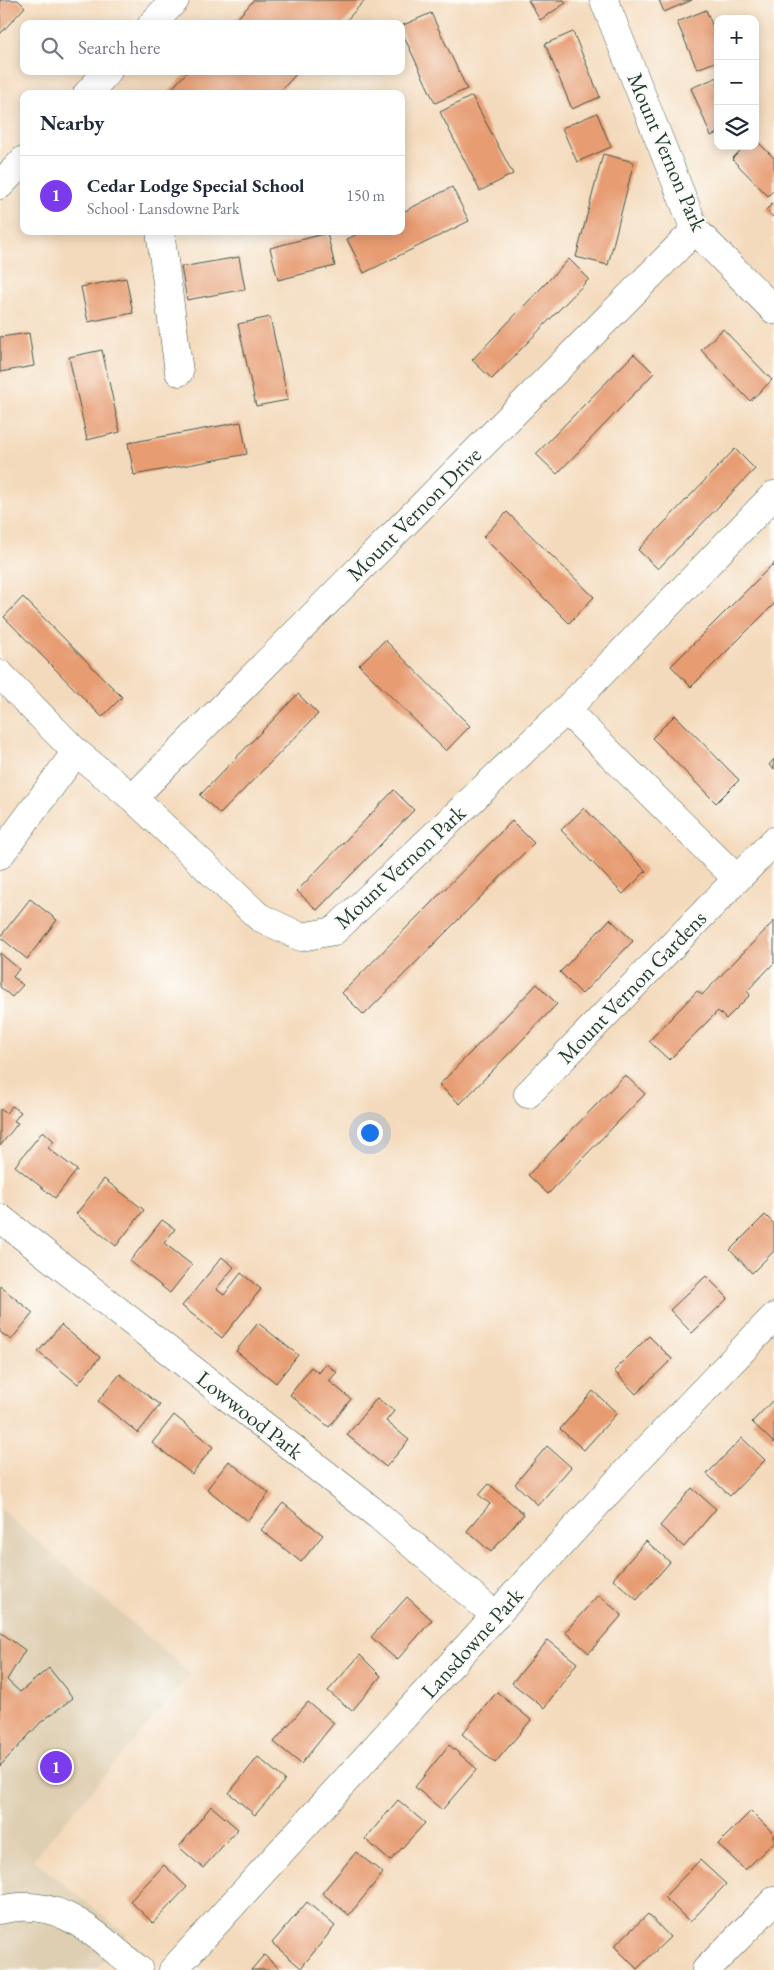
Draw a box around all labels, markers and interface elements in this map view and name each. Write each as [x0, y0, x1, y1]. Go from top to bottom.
map controls [714, 15, 759, 150]
button: + [714, 15, 759, 60]
search box [20, 20, 405, 75]
icon: search [38, 34, 66, 62]
text: Search here [78, 35, 160, 60]
button: − [714, 60, 759, 105]
street label: Mount Vernon Park [621, 68, 714, 236]
button: layers [714, 105, 759, 150]
text: Nearby [40, 109, 104, 136]
text: Cedar Lodge Special School [87, 173, 304, 198]
text: 1 [52, 185, 60, 206]
text: 150 m [346, 185, 385, 206]
text: School · Lansdowne Park [87, 198, 239, 219]
street label: Mount Vernon Drive [341, 440, 488, 587]
street label: Mount Vernon Park [328, 798, 472, 935]
street label: Mount Vernon Gardens [551, 904, 713, 1070]
your location [357, 1120, 383, 1146]
street label: Lowwood Park [191, 1364, 310, 1466]
street label: Lansdowne Park [415, 1581, 530, 1704]
pin: 1 [40, 1748, 72, 1786]

